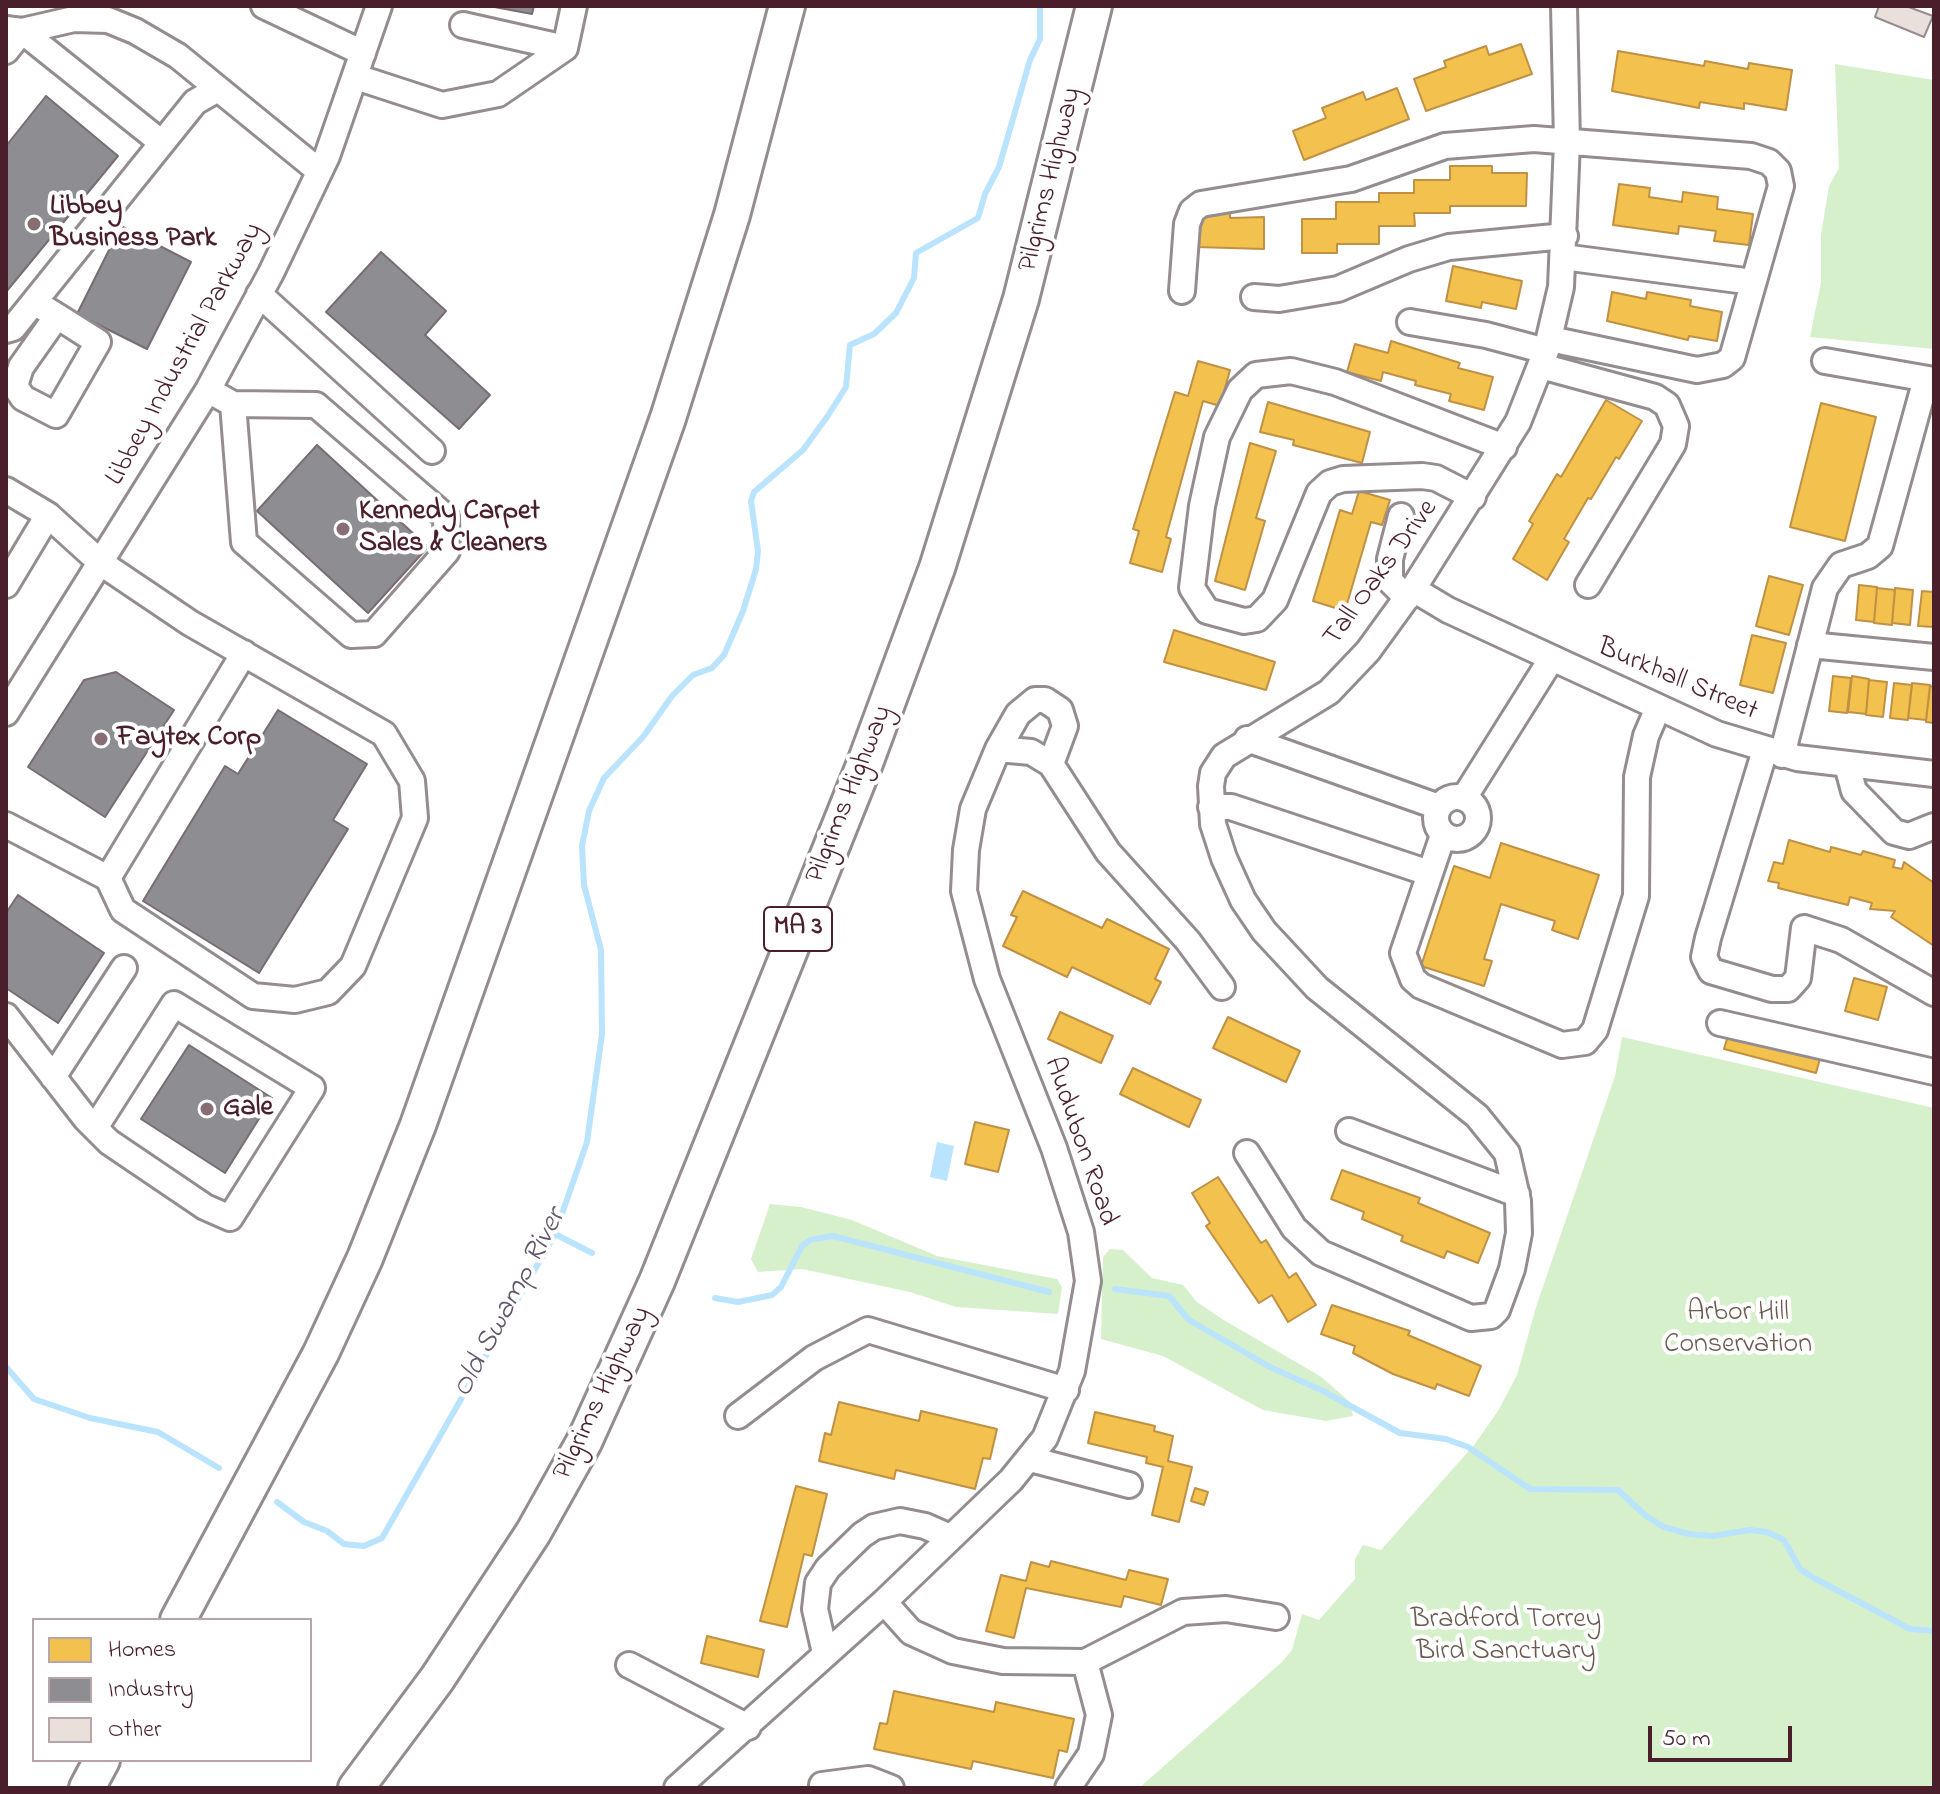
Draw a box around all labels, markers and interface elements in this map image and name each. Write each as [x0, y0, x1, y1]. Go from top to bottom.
street label: Pilgrims Highway [1013, 84, 1091, 276]
place label: Libbey Business Park [50, 191, 217, 257]
marker: Libbey Business Park [25, 215, 43, 233]
street label: Libbey Industrial Parkway [100, 218, 272, 492]
street label: Tall Oaks Drive [1318, 494, 1446, 654]
place label: Kennedy Carpet Sales & Cleaners [359, 496, 547, 562]
marker: Kennedy Carpet Sales & Cleaners [334, 520, 352, 538]
street label: Burkhall Street [1592, 632, 1762, 730]
street label: Pilgrims Highway [800, 701, 902, 889]
place label: Faytex Corp [117, 722, 261, 756]
marker: Faytex Corp [92, 730, 110, 748]
road number: MA 3 [764, 907, 832, 951]
street label: Audubon Road [1034, 1053, 1124, 1231]
place label: Gale [223, 1092, 273, 1126]
marker: Gale [198, 1100, 216, 1118]
water label: Old Swamp River [446, 1203, 576, 1405]
park label: Arbor Hill Conservation [1664, 1297, 1812, 1363]
street label: Pilgrims Highway [548, 1302, 660, 1486]
park label: Bradford Torrey Bird Sanctuary [1411, 1604, 1601, 1670]
legend [32, 1618, 312, 1762]
text: Homes [108, 1633, 176, 1668]
text: Industry [108, 1673, 194, 1708]
scale bar [1652, 1710, 1796, 1760]
text: Other [108, 1713, 161, 1748]
text: 50 m [1662, 1722, 1711, 1757]

